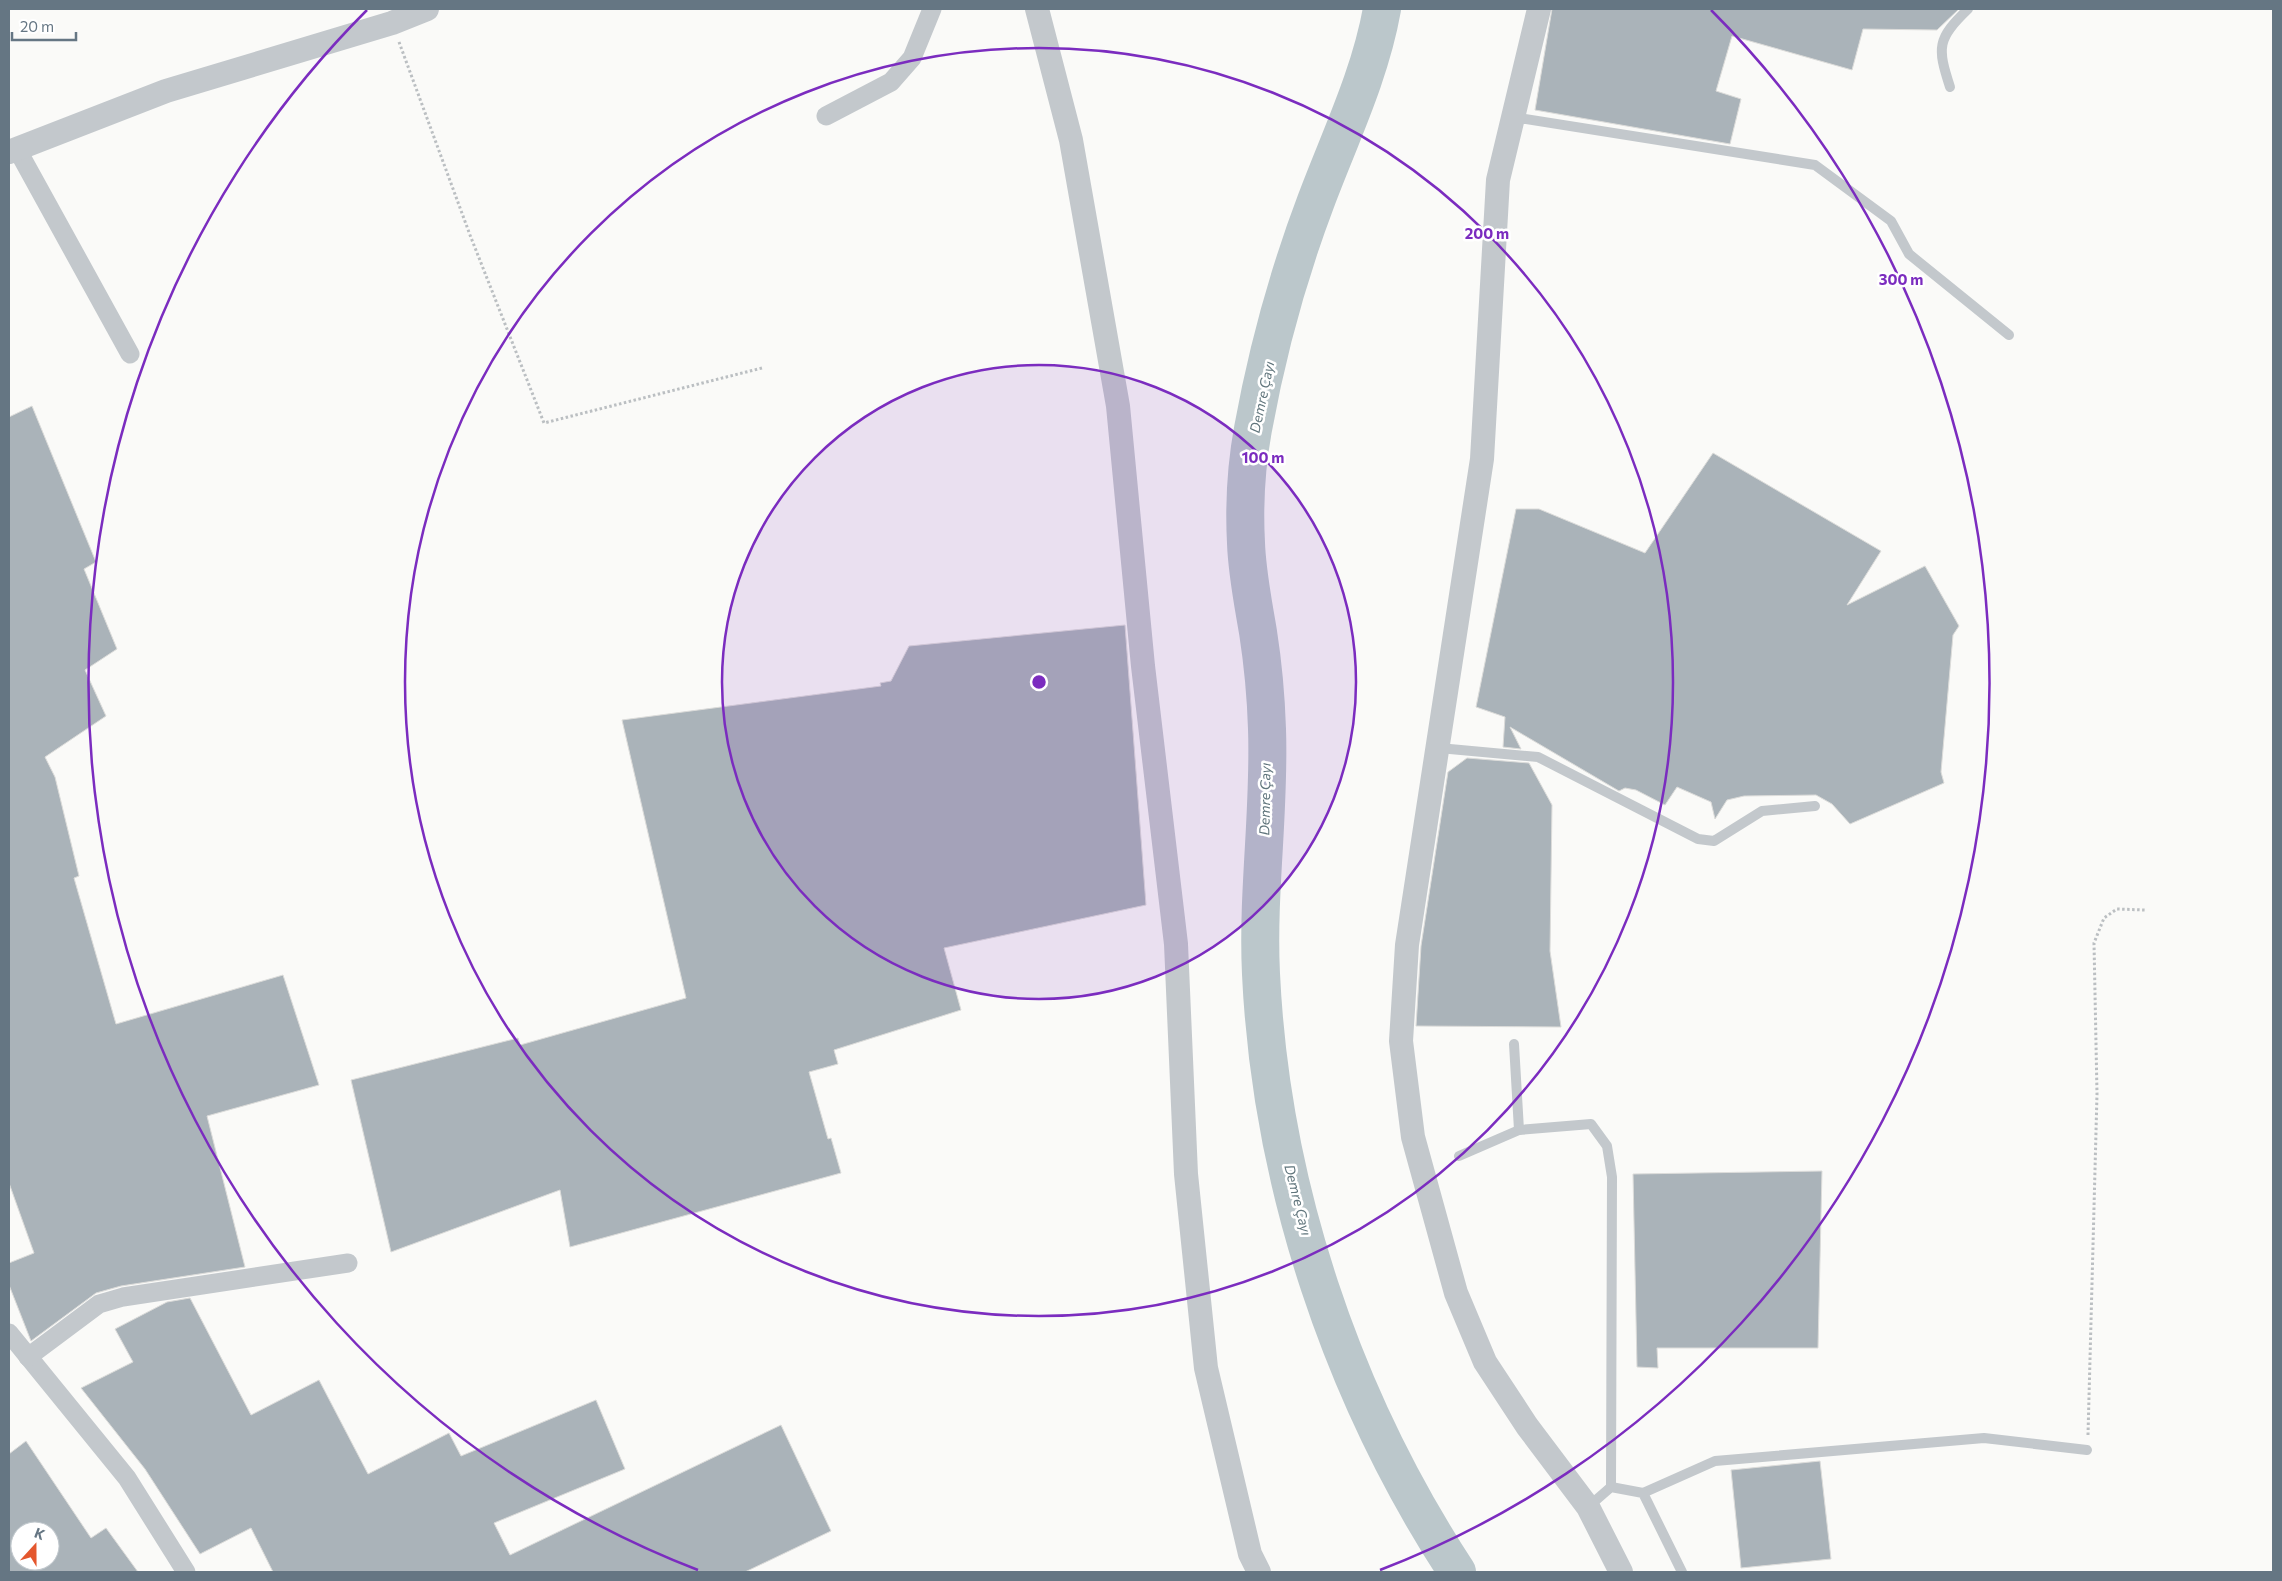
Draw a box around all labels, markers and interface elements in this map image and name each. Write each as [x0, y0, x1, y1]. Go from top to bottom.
scale bar [12, 10, 76, 42]
text: 20 m [20, 17, 54, 35]
text: 200 m [1465, 224, 1509, 242]
text: 300 m [1879, 270, 1923, 288]
water label: Demre Çayı [1246, 359, 1277, 434]
text: 100 m [1242, 448, 1284, 466]
centre of rings [1030, 673, 1048, 691]
water label: Demre Çayı [1255, 762, 1274, 836]
water label: Demre Çayı [1281, 1163, 1316, 1238]
north arrow [10, 1521, 60, 1571]
text: K [32, 1524, 48, 1543]

